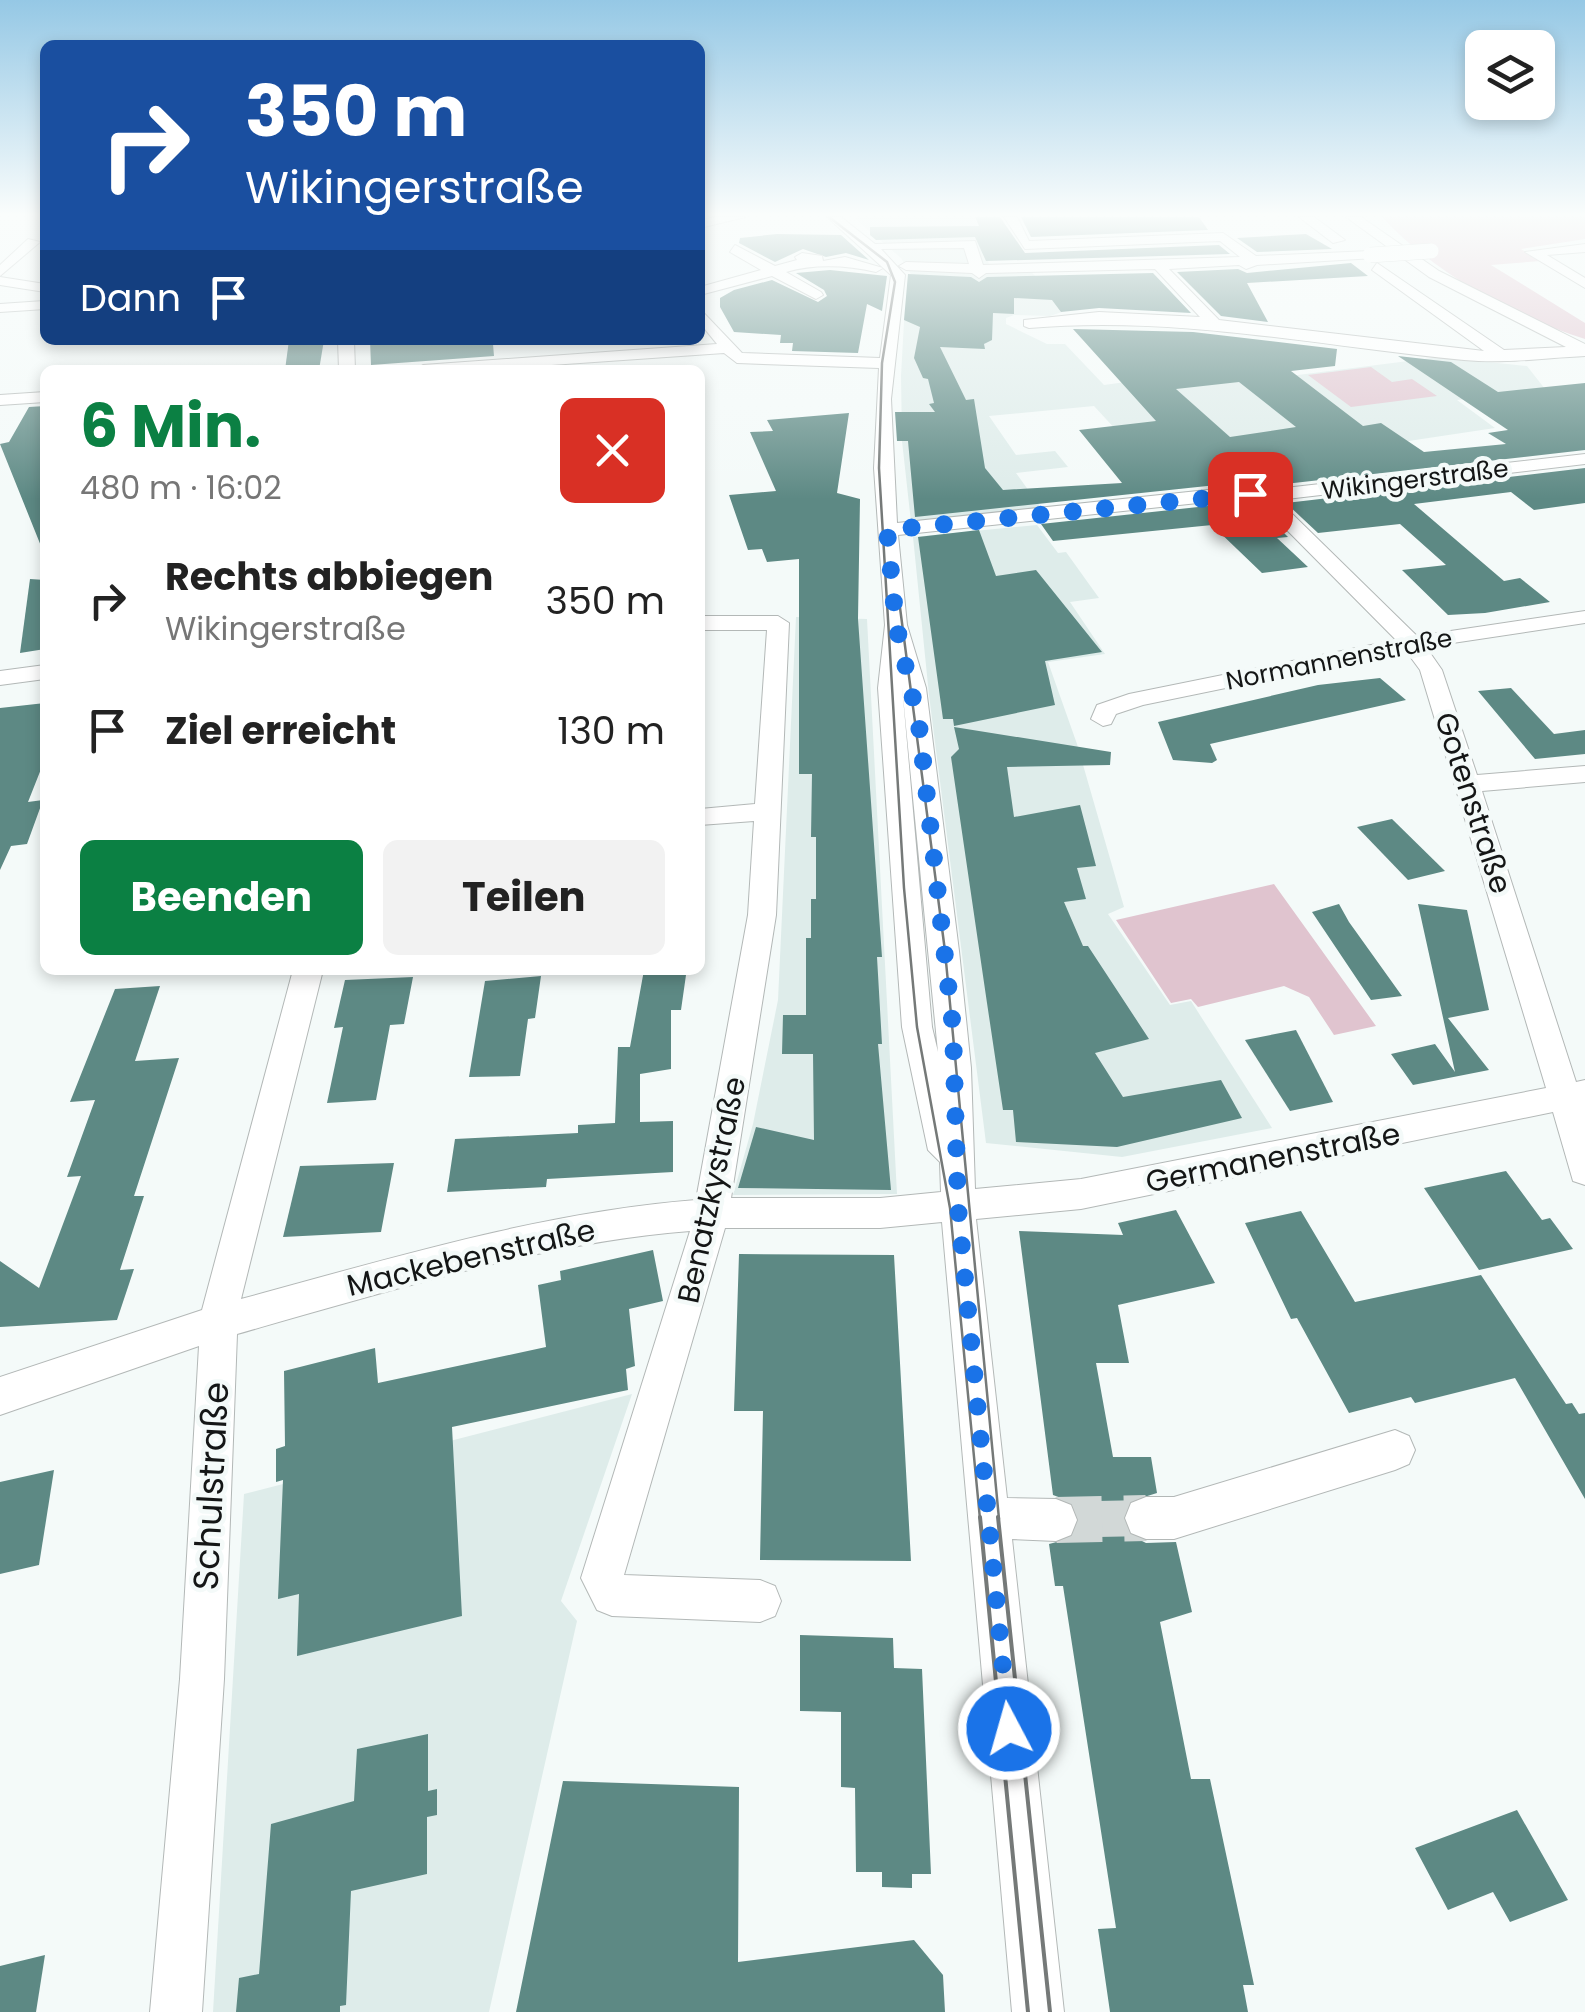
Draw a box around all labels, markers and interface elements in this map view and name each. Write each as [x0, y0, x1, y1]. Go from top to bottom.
map controls [1465, 30, 1555, 120]
button: layers [1465, 30, 1555, 120]
text: 350 m [245, 62, 467, 161]
icon: right [80, 80, 210, 210]
text: Wikingerstraße [245, 156, 584, 219]
icon: arrive [201, 270, 256, 325]
text: Dann [80, 271, 181, 324]
text: 6 Min. [80, 384, 261, 468]
button: close [560, 398, 665, 503]
street label: Wikingerstraße [1320, 451, 1511, 508]
pin [1208, 452, 1293, 537]
text: 480 m · 16:02 [80, 465, 282, 510]
icon: arrive [1223, 467, 1278, 522]
text: Rechts abbiegen [165, 550, 493, 603]
icon: right [80, 573, 135, 628]
text: 350 m [546, 574, 665, 627]
text: Wikingerstraße [165, 606, 406, 651]
street label: Normannenstraße [1223, 620, 1455, 699]
icon: arrive [80, 703, 135, 758]
text: Ziel erreicht [165, 704, 396, 757]
text: 130 m [557, 704, 665, 757]
street label: Gotenstraße [1424, 707, 1523, 899]
button: Beenden [80, 840, 363, 955]
button: Teilen [383, 840, 665, 955]
street label: Benatzkystraße [667, 1073, 756, 1307]
street label: Germanenstraße [1142, 1112, 1404, 1203]
street label: Mackebenstraße [343, 1208, 599, 1307]
street label: Schulstraße [181, 1381, 240, 1591]
position arrow [957, 1677, 1061, 1781]

